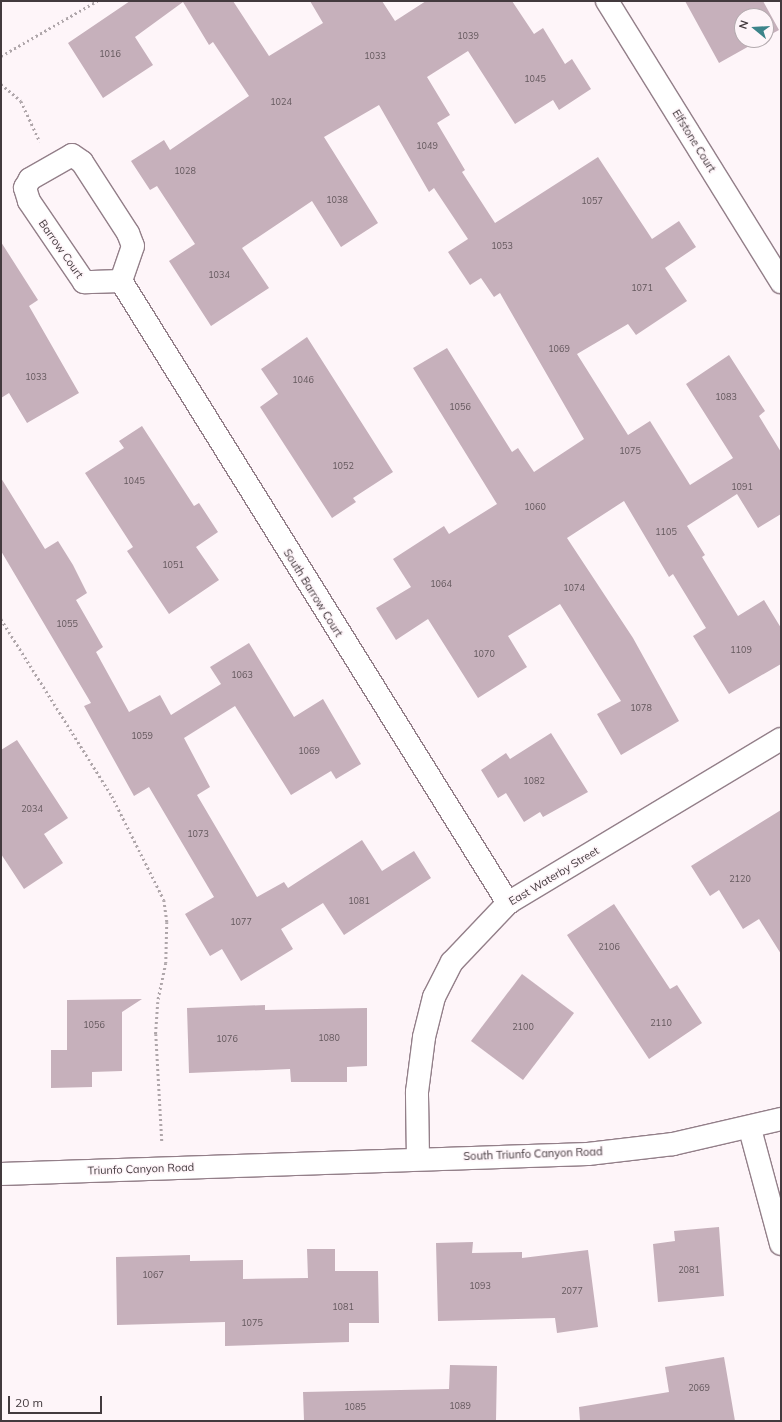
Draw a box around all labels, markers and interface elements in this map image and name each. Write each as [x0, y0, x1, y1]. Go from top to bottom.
north arrow [734, 8, 774, 48]
text: N [736, 18, 751, 31]
house number: 1039 [457, 31, 479, 41]
house number: 1016 [99, 49, 121, 59]
house number: 1033 [364, 51, 386, 61]
house number: 1045 [524, 74, 546, 84]
house number: 1024 [270, 97, 292, 107]
street label: Elfstone Court [669, 107, 719, 175]
house number: 1049 [416, 141, 438, 151]
house number: 1028 [174, 166, 196, 176]
house number: 1038 [326, 195, 348, 205]
house number: 1057 [581, 196, 603, 206]
street label: Barrow Court [36, 217, 86, 281]
house number: 1053 [491, 241, 513, 251]
house number: 1034 [208, 270, 230, 280]
house number: 1071 [631, 283, 653, 293]
house number: 1069 [548, 344, 570, 354]
house number: 1033 [25, 372, 47, 382]
house number: 1046 [292, 375, 314, 385]
house number: 1083 [715, 392, 737, 402]
house number: 1056 [449, 402, 471, 412]
house number: 1075 [619, 446, 641, 456]
house number: 1052 [332, 461, 354, 471]
house number: 1045 [123, 476, 145, 486]
house number: 1091 [731, 482, 753, 492]
house number: 1060 [524, 502, 546, 512]
house number: 1105 [655, 527, 677, 537]
street label: South Barrow Court [281, 547, 345, 639]
house number: 1051 [162, 560, 184, 570]
house number: 1064 [430, 579, 452, 589]
house number: 1074 [563, 583, 585, 593]
house number: 1055 [56, 619, 78, 629]
house number: 1109 [730, 645, 752, 655]
house number: 1070 [473, 649, 495, 659]
house number: 1063 [231, 670, 253, 680]
house number: 1078 [630, 703, 652, 713]
house number: 1059 [131, 731, 153, 741]
house number: 1069 [298, 746, 320, 756]
house number: 1082 [523, 776, 545, 786]
house number: 2034 [21, 804, 43, 814]
house number: 1073 [187, 829, 209, 839]
street label: East Waterby Street [507, 844, 601, 908]
house number: 2120 [729, 874, 751, 884]
house number: 1081 [348, 896, 370, 906]
house number: 1077 [230, 917, 252, 927]
house number: 2106 [598, 942, 620, 952]
house number: 2110 [650, 1018, 672, 1028]
house number: 1056 [83, 1020, 105, 1030]
house number: 2100 [512, 1022, 534, 1032]
house number: 1080 [318, 1033, 340, 1043]
house number: 1076 [216, 1034, 238, 1044]
street label: South Triunfo Canyon Road [463, 1145, 603, 1163]
street label: Triunfo Canyon Road [88, 1161, 194, 1177]
house number: 2081 [678, 1265, 700, 1275]
house number: 1067 [142, 1270, 164, 1280]
house number: 1093 [469, 1281, 491, 1291]
house number: 2077 [561, 1286, 583, 1296]
house number: 1081 [332, 1302, 354, 1312]
house number: 1075 [241, 1318, 263, 1328]
house number: 2069 [688, 1383, 710, 1393]
scale bar [10, 1388, 104, 1414]
text: 20 m [15, 1395, 43, 1410]
house number: 1089 [449, 1401, 471, 1411]
house number: 1085 [344, 1402, 366, 1412]

